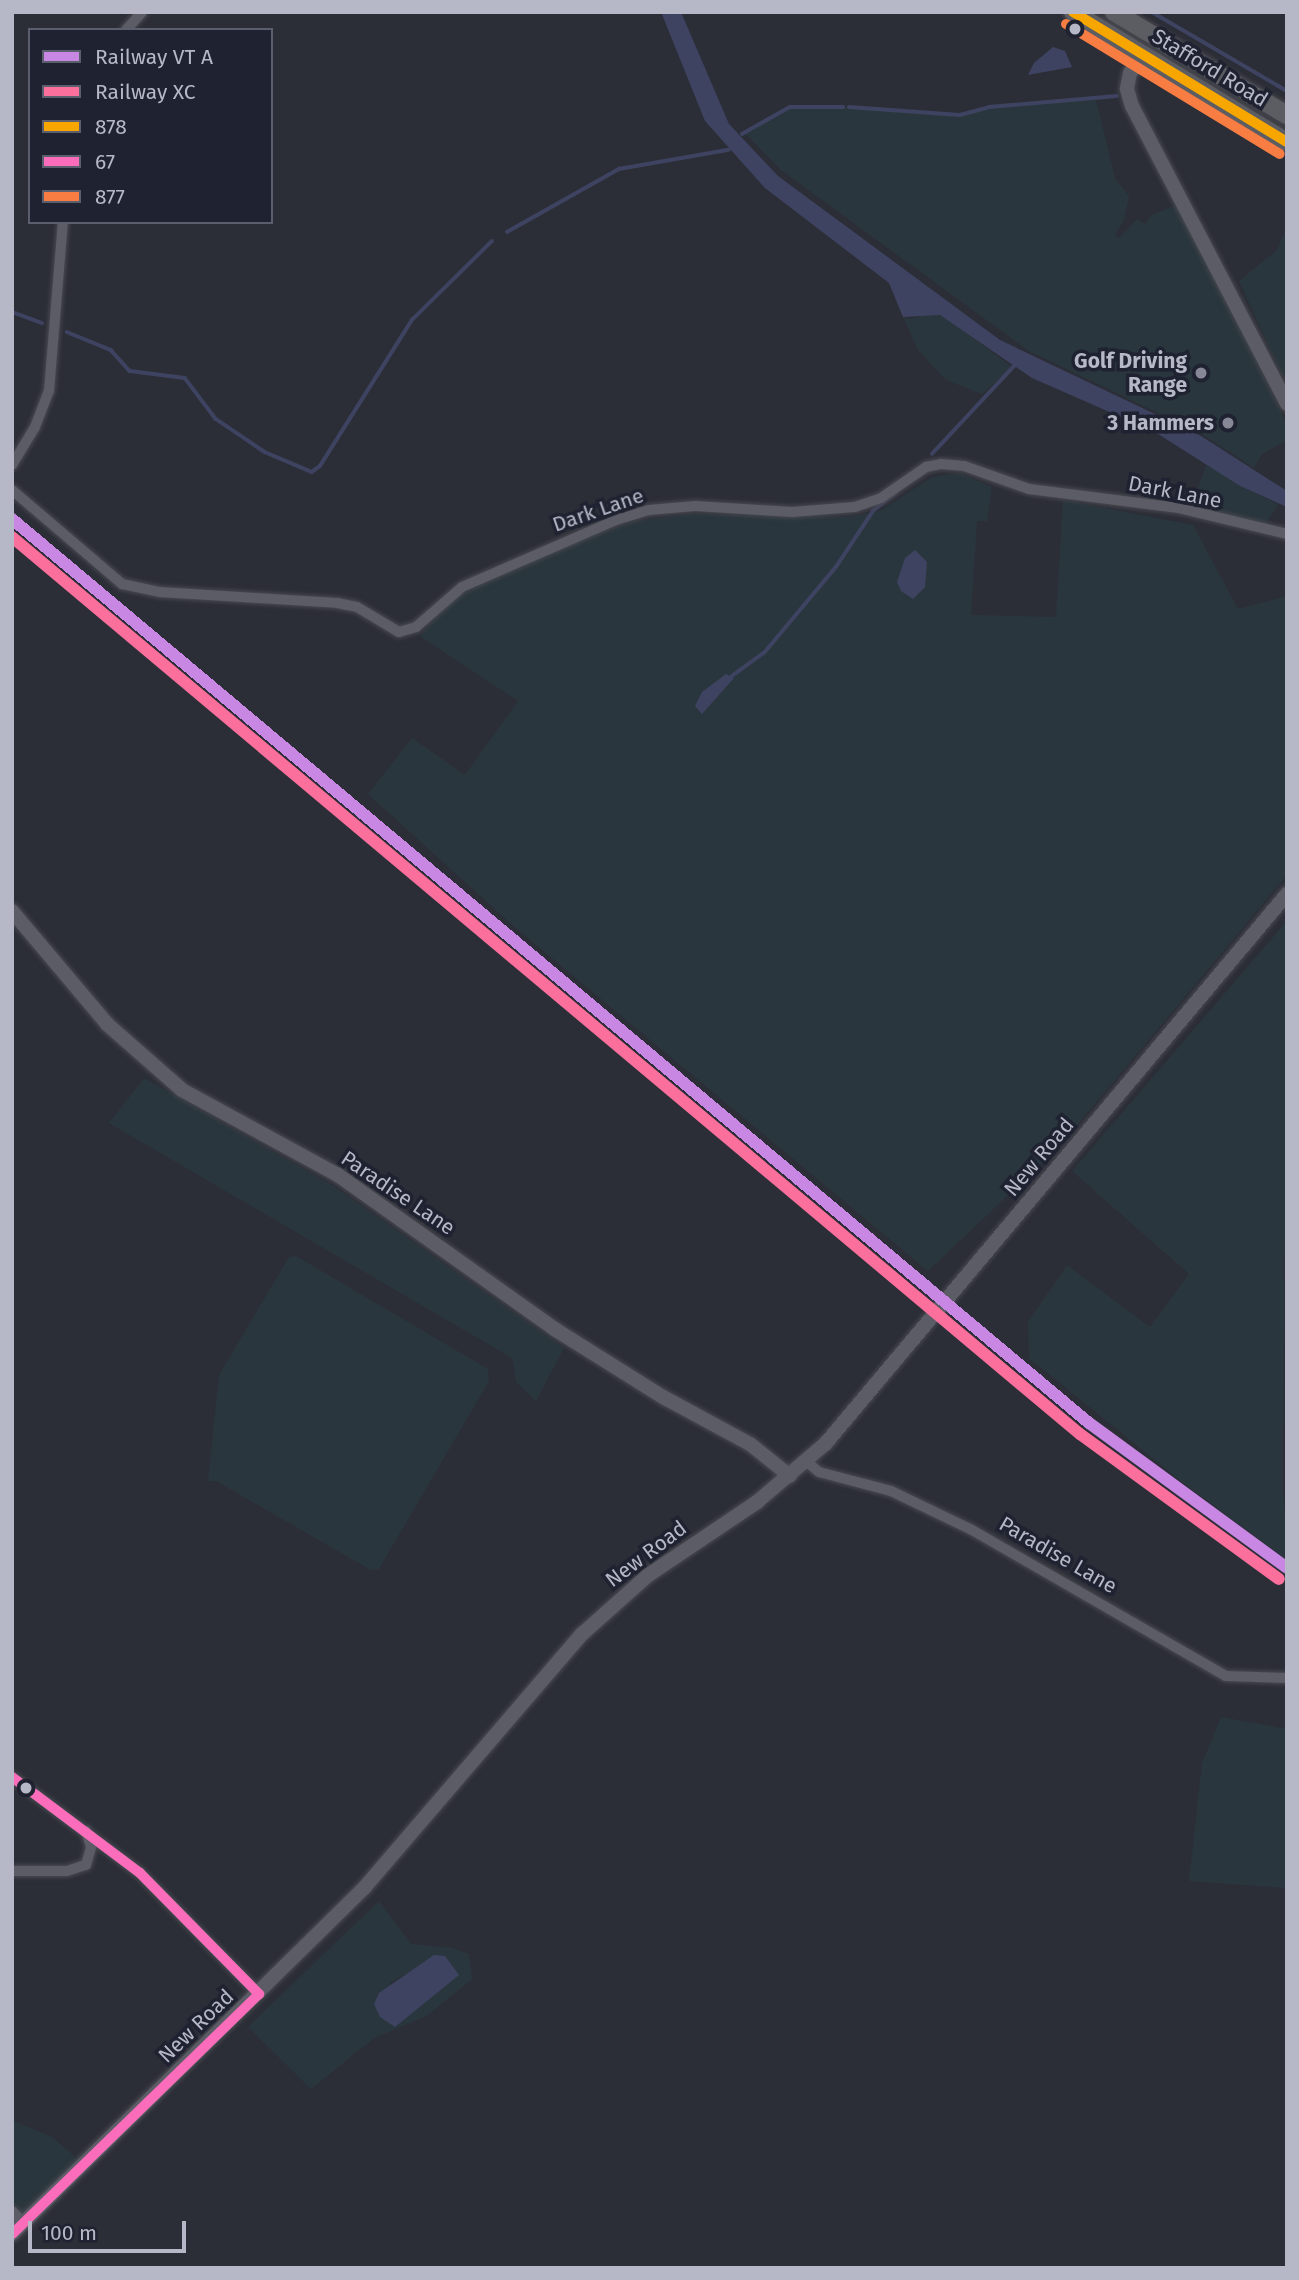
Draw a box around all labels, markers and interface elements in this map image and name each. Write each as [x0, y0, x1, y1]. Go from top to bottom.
unlabelled marker [1068, 22, 1082, 36]
street label: Stafford Road [1148, 24, 1272, 112]
legend [28, 28, 273, 224]
text: Railway VT A [95, 44, 213, 70]
text: Railway XC [95, 79, 196, 105]
text: 878 [95, 114, 127, 140]
text: 67 [95, 149, 115, 175]
text: 877 [95, 184, 125, 210]
place label: Golf Driving Range [1074, 348, 1187, 398]
marker: Golf Driving Range [1193, 365, 1209, 381]
place label: 3 Hammers [1107, 410, 1214, 436]
marker: 3 Hammers [1220, 415, 1236, 431]
street label: Dark Lane [1126, 471, 1224, 513]
street label: Dark Lane [549, 483, 647, 537]
street label: New Road [999, 1113, 1079, 1201]
street label: Paradise Lane [336, 1146, 460, 1240]
street label: Paradise Lane [995, 1511, 1121, 1599]
street label: New Road [601, 1515, 691, 1593]
unlabelled marker [19, 1781, 33, 1795]
street label: New Road [153, 1984, 239, 2068]
scale bar [32, 2206, 189, 2250]
text: 100 m [41, 2220, 97, 2246]

